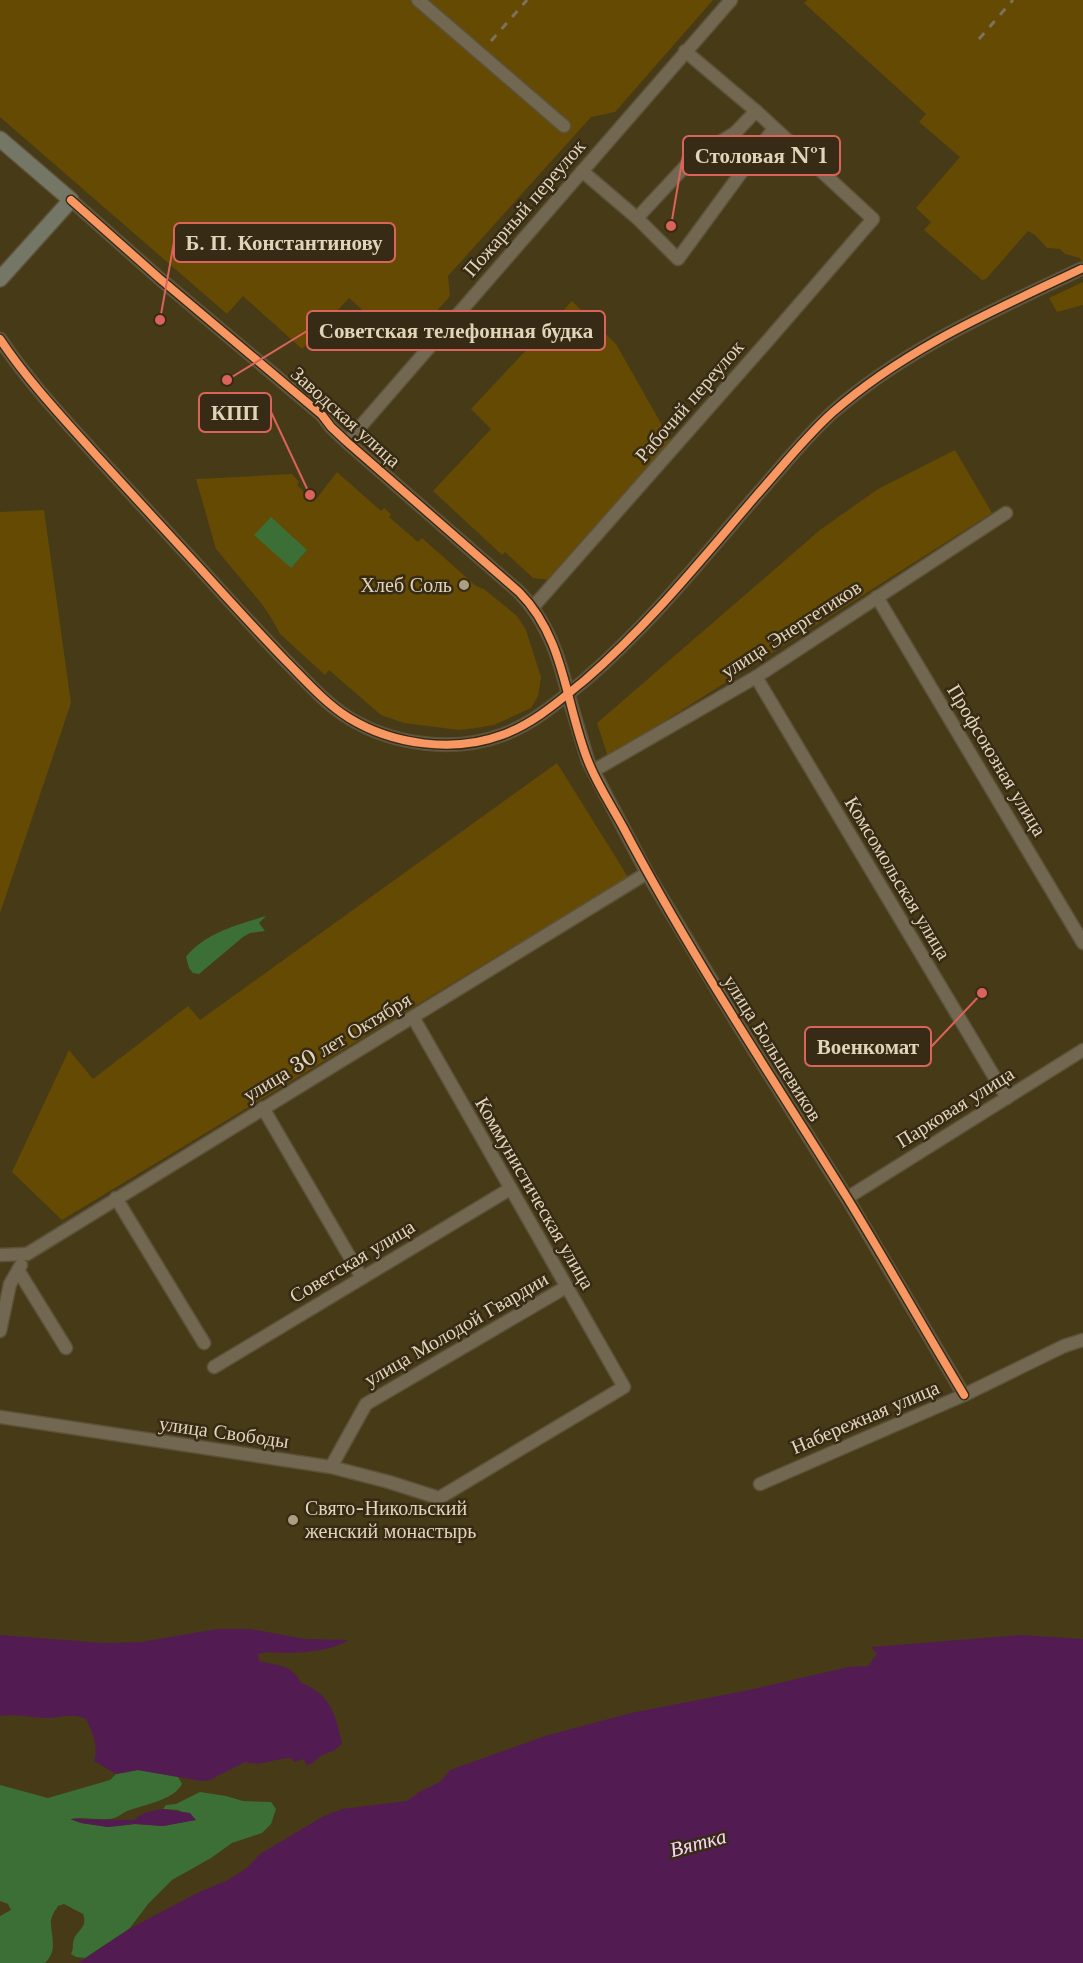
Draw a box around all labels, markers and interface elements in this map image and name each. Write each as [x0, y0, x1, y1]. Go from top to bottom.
street label: Пожарный переулок [458, 134, 590, 282]
callout: Столовая №1 [683, 136, 840, 175]
text: Столовая №1 [695, 143, 827, 169]
callout: Б. П. Константинову [174, 223, 395, 262]
text: Б. П. Константинову [185, 230, 383, 256]
callout: Советская телефонная будка [307, 311, 605, 350]
text: Советская телефонная будка [319, 318, 594, 344]
street label: Рабочий переулок [630, 335, 749, 467]
street label: Заводская улица [286, 361, 406, 473]
callout: КПП [199, 393, 271, 432]
text: КПП [211, 400, 259, 426]
place label: Хлеб Соль [361, 573, 452, 597]
street label: улица Энергетиков [716, 575, 866, 683]
marker: Хлеб Соль [457, 578, 471, 592]
street label: Профсоюзная улица [942, 680, 1052, 840]
street label: Комсомольская улица [840, 792, 956, 964]
street label: улица Большевиков [718, 970, 828, 1126]
street label: улица 30 лет Октября [239, 987, 415, 1107]
callout: Военкомат [805, 1027, 931, 1066]
text: Военкомат [817, 1034, 920, 1060]
street label: Парковая улица [892, 1061, 1018, 1153]
street label: Коммунистическая улица [470, 1093, 600, 1293]
street label: Советская улица [285, 1214, 419, 1308]
street label: улица Молодой Гвардии [360, 1266, 552, 1391]
street label: Набережная улица [787, 1375, 943, 1459]
street label: улица Свободы [157, 1411, 291, 1453]
place label: Свято-Никольский женский монастырь [304, 1496, 476, 1543]
marker: Свято-Никольский женский монастырь [286, 1513, 300, 1527]
water label: Вятка [667, 1823, 729, 1863]

